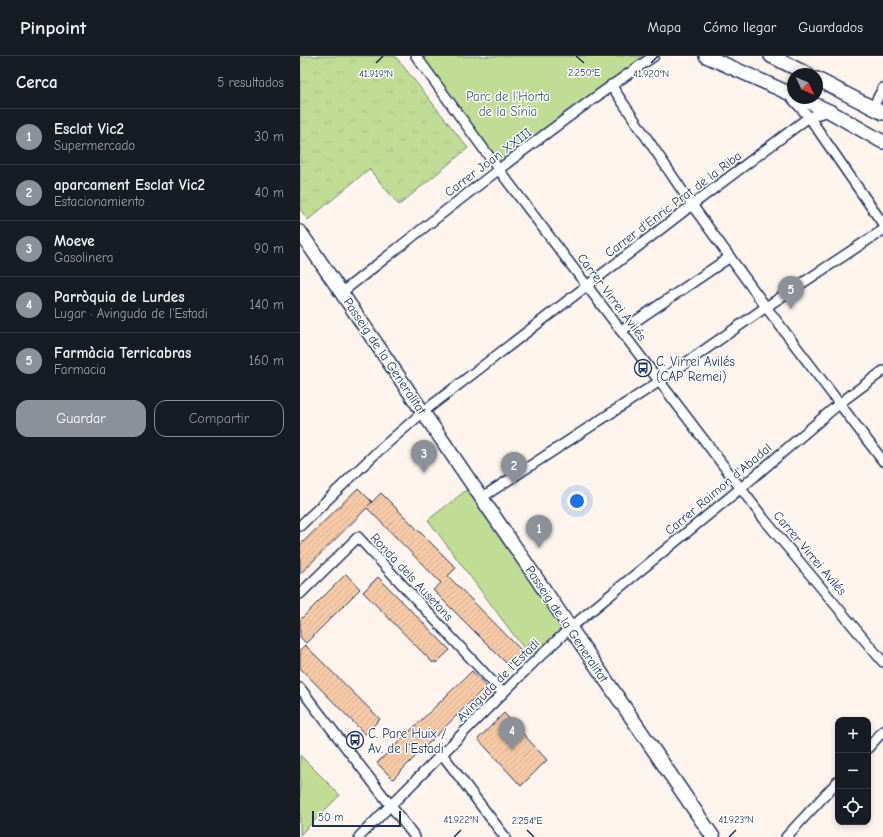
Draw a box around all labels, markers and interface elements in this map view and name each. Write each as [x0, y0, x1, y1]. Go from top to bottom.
text: Pinpoint [20, 17, 86, 39]
text: Mapa [648, 19, 681, 36]
text: Cómo llegar [703, 19, 776, 36]
text: Guardados [798, 19, 863, 36]
text: 2.250°E [568, 67, 600, 79]
text: 41.919°N [359, 68, 393, 80]
text: 41.920°N [633, 68, 669, 80]
north arrow [787, 68, 823, 104]
text: Cerca [16, 73, 58, 92]
text: 5 resultados [217, 75, 284, 90]
park label: Parc de l'Horta de la Sínia [466, 89, 550, 119]
text: Esclat Vic2 [54, 120, 124, 138]
street label: Carrer Joan XXIII [442, 124, 534, 200]
text: 1 [26, 129, 32, 144]
text: 30 m [254, 129, 284, 144]
text: Supermercado [54, 138, 135, 153]
street label: Carrer d'Enric Prat de la Riba [602, 148, 744, 260]
text: aparcament Esclat Vic2 [54, 176, 205, 194]
text: 2 [26, 185, 32, 200]
text: 40 m [255, 185, 284, 200]
text: Estacionamiento [54, 194, 145, 209]
text: Moeve [54, 232, 95, 250]
text: 3 [26, 241, 32, 256]
text: 90 m [254, 241, 284, 256]
text: Gasolinera [54, 250, 113, 265]
street label: Carrer Virrei Avilés [574, 250, 650, 344]
pin: 5 [778, 276, 804, 309]
text: Parròquia de Lurdes [54, 288, 185, 306]
street label: Passeig de la Generalitat [340, 295, 430, 418]
text: 4 [26, 297, 32, 312]
text: 140 m [250, 297, 284, 312]
text: Lugar · Avinguda de l'Estadi [54, 306, 208, 321]
text: Farmàcia Terricabras [54, 344, 192, 362]
text: 5 [26, 353, 32, 368]
text: 160 m [249, 353, 284, 368]
place label: C. Virrei Avilés (CAP Remei) [656, 354, 735, 384]
bus stop icon: C. Virrei Avilés (CAP Remei) [633, 358, 653, 378]
text: Farmacia [54, 362, 106, 377]
button: Guardar [16, 400, 146, 437]
button: Compartir [154, 400, 284, 437]
pin: 3 [411, 440, 437, 473]
street label: Carrer Raimon d'Abadal [662, 440, 774, 538]
pin: 2 [501, 452, 527, 485]
your location [567, 491, 587, 511]
street label: Carrer Virrei Avilés [770, 508, 850, 598]
pin: 1 [526, 515, 552, 548]
street label: Ronda dels Ausetans [368, 530, 456, 624]
street label: Passeig de la Generalitat [522, 563, 612, 686]
street label: Avinguda de l'Estadi [453, 635, 543, 725]
pin: 4 [499, 717, 525, 750]
map controls [835, 717, 871, 825]
button: + [835, 717, 871, 753]
place label: C. Pare Huix / Av. de l'Estadi [368, 726, 447, 756]
bus stop icon: C. Pare Huix / Av. de l'Estadi [345, 730, 365, 750]
button: − [835, 753, 871, 789]
button: locate [835, 789, 871, 825]
scale bar [312, 809, 401, 828]
text: 50 m [318, 811, 343, 824]
text: 41.922°N [443, 814, 479, 826]
text: 41.923°N [719, 814, 753, 826]
text: 2.254°E [512, 815, 542, 827]

